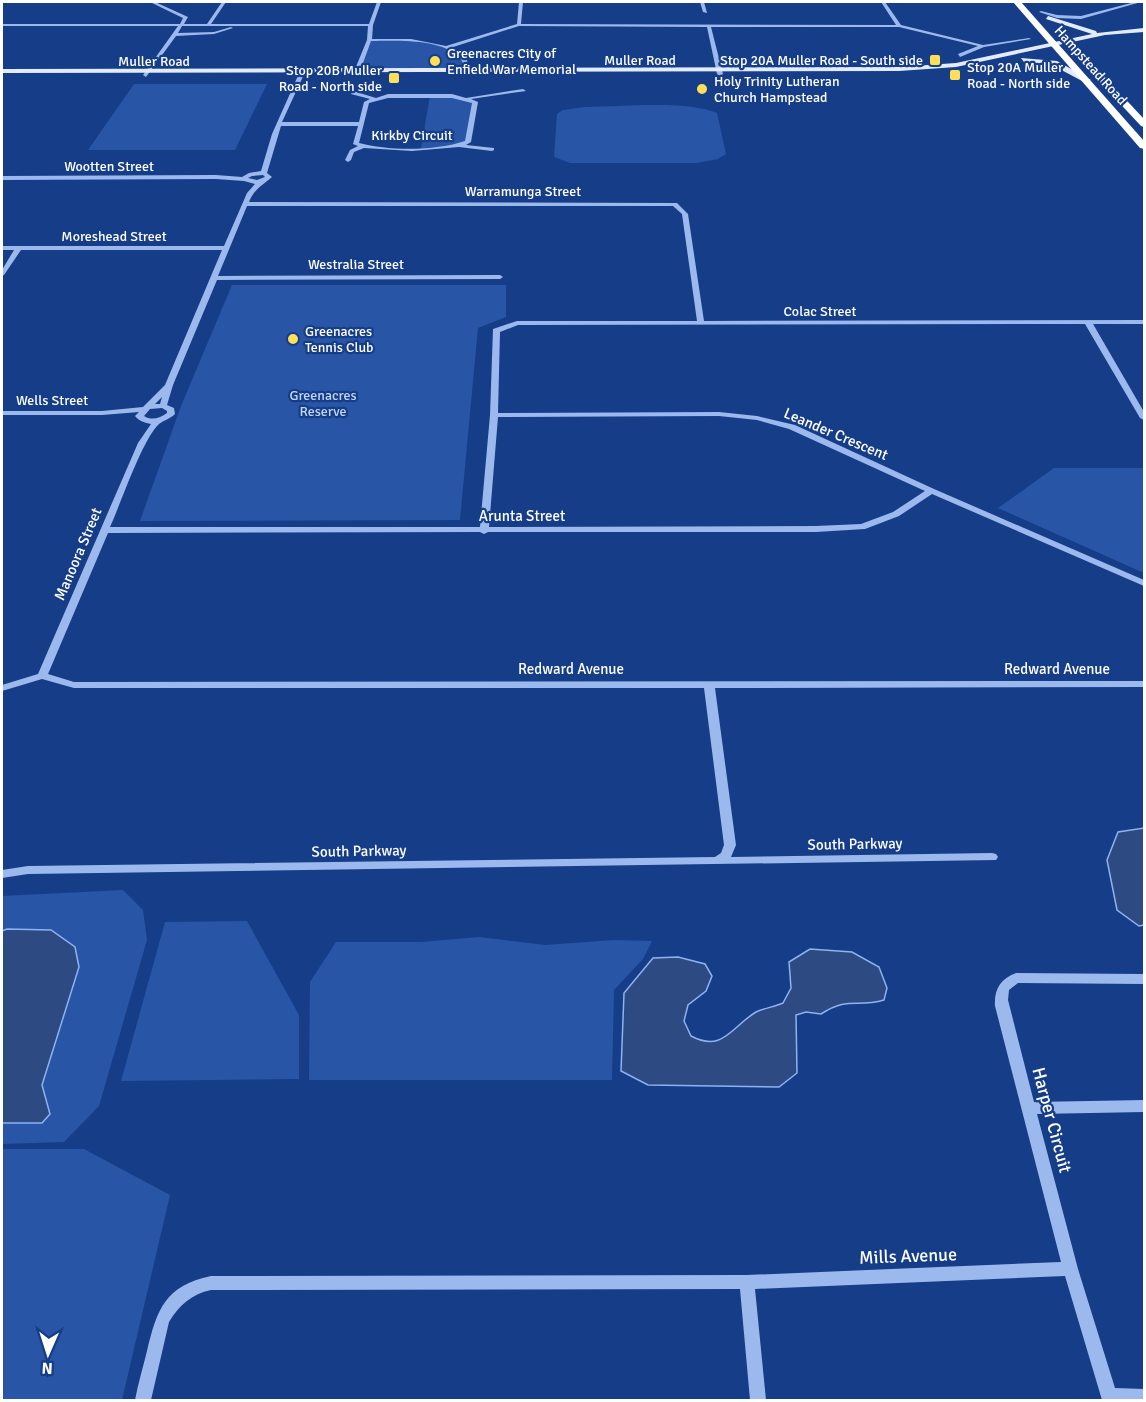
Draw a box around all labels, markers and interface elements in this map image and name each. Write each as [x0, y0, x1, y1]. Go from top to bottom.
street label: Hampstead Road [1051, 22, 1131, 108]
place label: Greenacres City of Enfield War Memorial [447, 45, 576, 78]
street label: Muller Road [604, 52, 676, 69]
place label: Stop 20A Muller Road - South side [720, 52, 923, 69]
street label: Muller Road [118, 53, 190, 70]
marker: Stop 20A Muller Road - South side [928, 53, 942, 67]
marker: Greenacres City of Enfield War Memorial [428, 54, 442, 68]
place label: Stop 20A Muller Road - North side [967, 59, 1070, 92]
place label: Stop 20B Muller Road - North side [279, 62, 383, 95]
marker: Stop 20A Muller Road - North side [948, 68, 962, 82]
marker: Stop 20B Muller Road - North side [387, 71, 401, 85]
place label: Holy Trinity Lutheran Church Hampstead [714, 73, 840, 106]
marker: Holy Trinity Lutheran Church Hampstead [695, 82, 709, 96]
street label: Kirkby Circuit [371, 127, 453, 144]
street label: Wootten Street [64, 158, 154, 175]
street label: Warramunga Street [465, 183, 581, 200]
street label: Moreshead Street [61, 228, 167, 245]
street label: Westralia Street [308, 256, 404, 273]
street label: Colac Street [784, 303, 857, 320]
place label: Greenacres Tennis Club [305, 323, 373, 356]
marker: Greenacres Tennis Club [286, 332, 300, 346]
park label: Greenacres Reserve [289, 387, 357, 420]
street label: Wells Street [16, 392, 88, 409]
street label: Leander Crescent [781, 404, 891, 464]
street label: Manoora Street [50, 505, 106, 603]
street label: Arunta Street [479, 507, 565, 525]
street label: Redward Avenue [518, 660, 624, 678]
street label: Redward Avenue [1004, 660, 1110, 678]
street label: South Parkway [807, 834, 903, 854]
street label: South Parkway [311, 841, 407, 861]
street label: Harper Circuit [1027, 1065, 1077, 1175]
street label: Mills Avenue [859, 1243, 957, 1269]
north arrow [18, 1324, 78, 1384]
text: N [41, 1358, 53, 1378]

